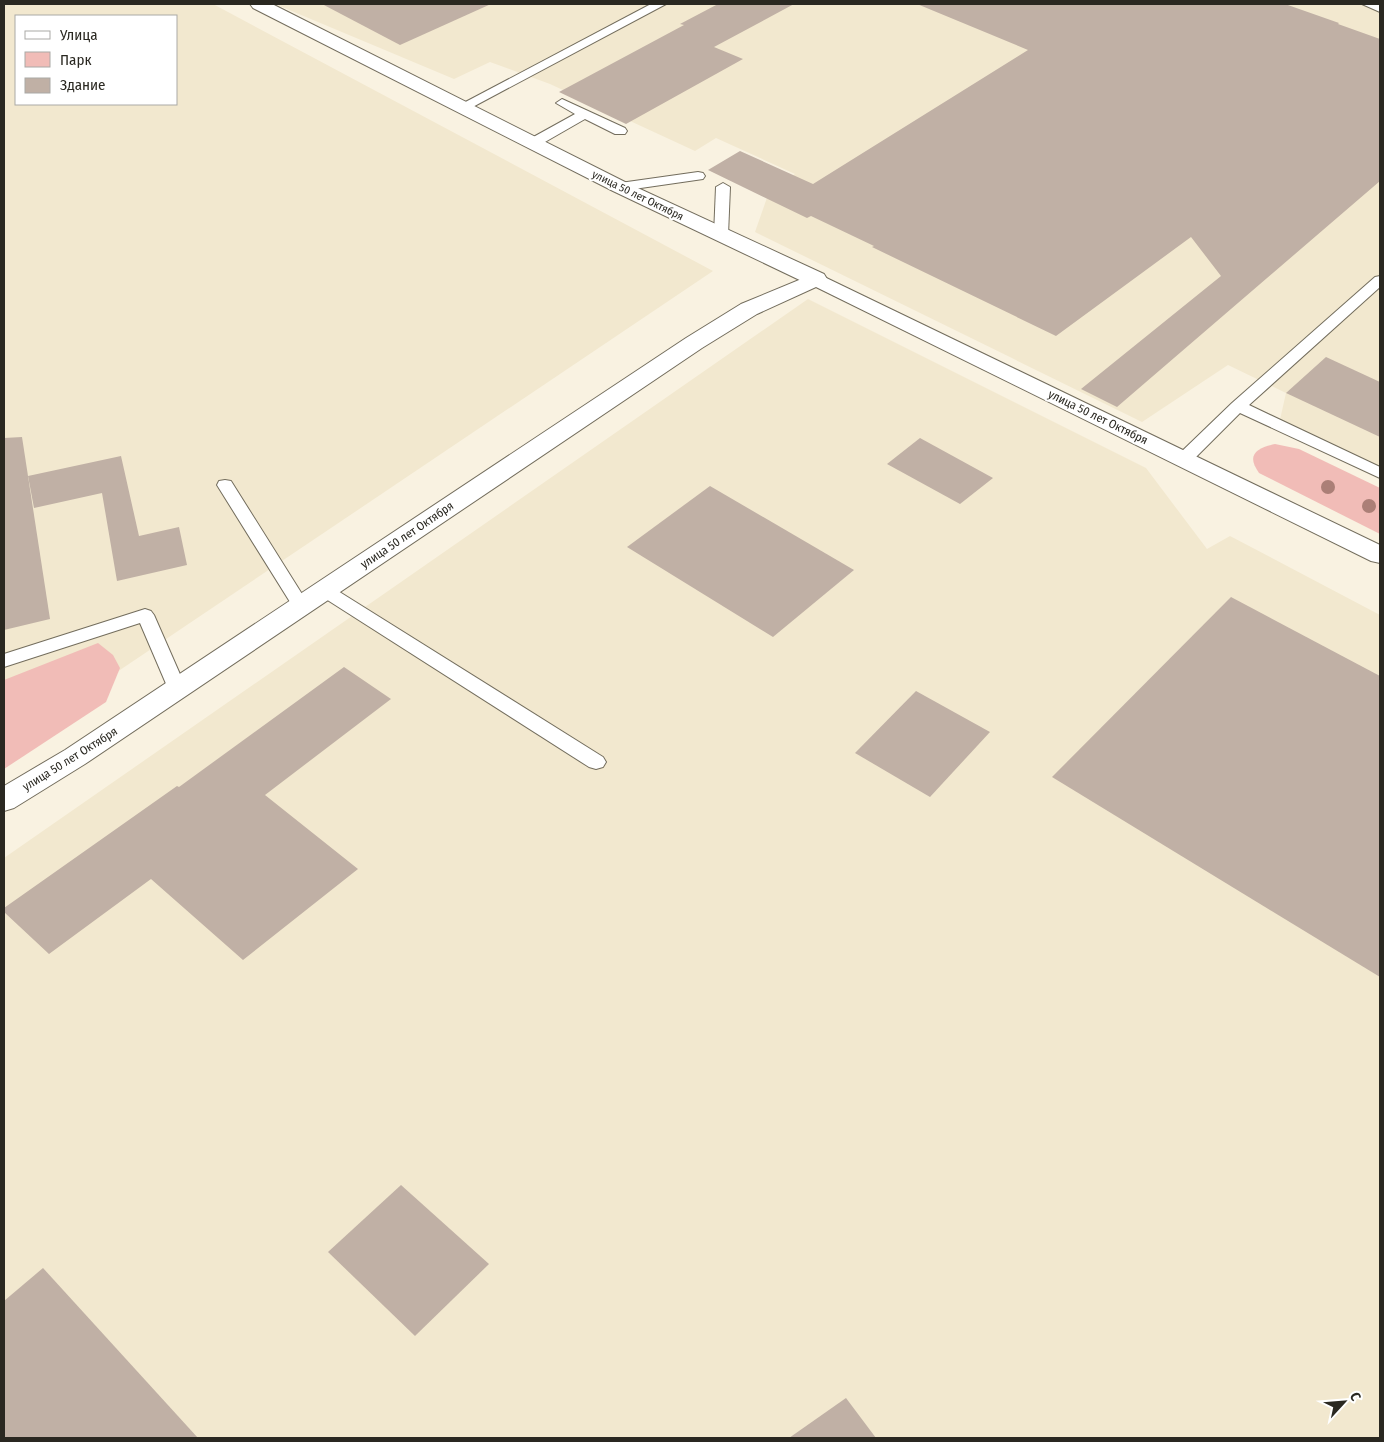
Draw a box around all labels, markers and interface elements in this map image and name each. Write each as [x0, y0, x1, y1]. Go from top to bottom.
legend [15, 15, 178, 105]
text: Улица [59, 26, 98, 44]
text: Парк [60, 51, 91, 69]
text: Здание [60, 76, 106, 94]
street label: улица 50 лет Октября [590, 168, 686, 223]
street label: улица 50 лет Октября [1046, 387, 1150, 447]
street label: улица 50 лет Октября [358, 499, 456, 571]
street label: улица 50 лет Октября [20, 724, 120, 794]
north arrow [1319, 1377, 1369, 1427]
text: С [1346, 1389, 1365, 1404]

